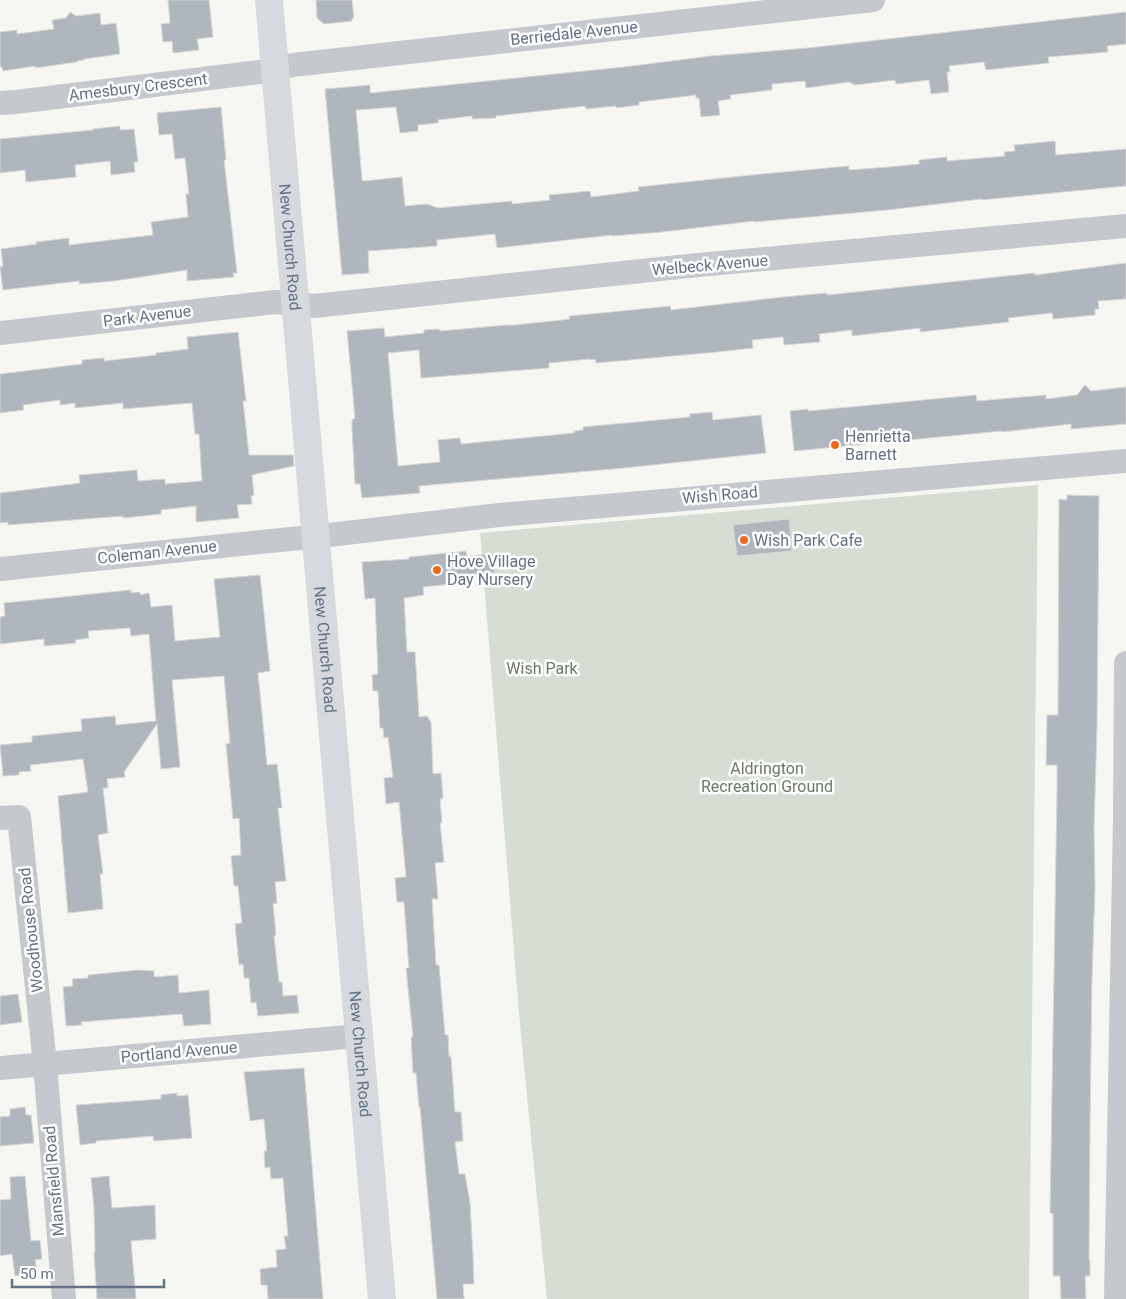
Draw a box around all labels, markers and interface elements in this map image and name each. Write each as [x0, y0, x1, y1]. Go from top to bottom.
street label: Berriedale Avenue [509, 17, 639, 49]
street label: Amesbury Crescent [68, 69, 208, 105]
street label: New Church Road [276, 183, 305, 311]
street label: Welbeck Avenue [651, 250, 769, 280]
street label: Park Avenue [102, 301, 192, 331]
place label: Henrietta Barnett [845, 427, 911, 464]
marker: Henrietta Barnett [829, 439, 841, 451]
street label: Wish Road [681, 482, 759, 508]
place label: Wish Park Cafe [754, 531, 862, 550]
marker: Wish Park Cafe [738, 534, 750, 546]
street label: Coleman Avenue [96, 536, 218, 568]
place label: Hove Village Day Nursery [447, 552, 536, 589]
marker: Hove Village Day Nursery [431, 564, 443, 576]
street label: New Church Road [311, 585, 340, 714]
park label: Wish Park [506, 659, 579, 678]
park label: Aldrington Recreation Ground [701, 759, 833, 796]
street label: Woodhouse Road [15, 867, 47, 993]
street label: New Church Road [346, 990, 376, 1118]
street label: Portland Avenue [120, 1037, 238, 1067]
street label: Mansfield Road [40, 1125, 68, 1237]
scale bar [12, 1256, 165, 1288]
text: 50 m [20, 1265, 54, 1283]

